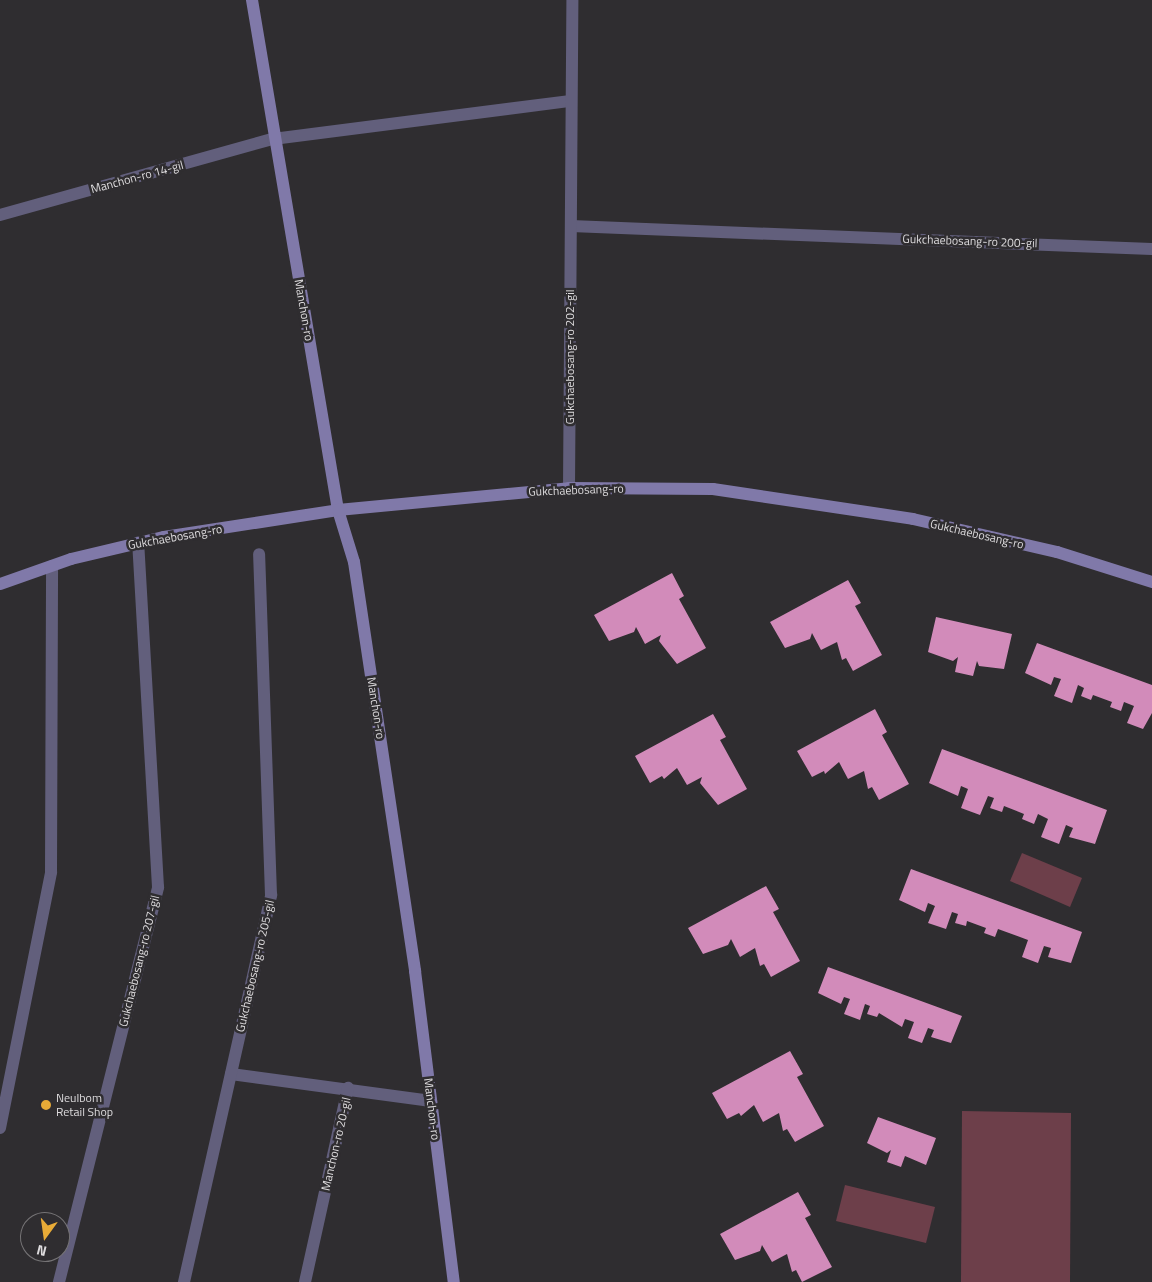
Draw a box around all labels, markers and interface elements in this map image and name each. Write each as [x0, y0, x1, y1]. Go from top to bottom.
street label: Manchon-ro 14-gil [89, 158, 185, 196]
street label: Gukchaebosang-ro 200-gil [902, 231, 1038, 251]
street label: Manchon-ro [291, 278, 317, 342]
street label: Gukchaebosang-ro 202-gil [563, 289, 577, 425]
street label: Gukchaebosang-ro [528, 481, 624, 499]
street label: Gukchaebosang-ro [929, 516, 1025, 552]
street label: Gukchaebosang-ro [127, 522, 223, 552]
street label: Manchon-ro [364, 676, 388, 740]
street label: Gukchaebosang-ro 207-gil [116, 894, 162, 1028]
street label: Gukchaebosang-ro 205-gil [233, 899, 277, 1033]
street label: Manchon-ro [421, 1077, 443, 1141]
place label: Neulbom Retail Shop [56, 1091, 113, 1119]
street label: Manchon-ro 20-gil [318, 1096, 354, 1192]
marker: Neulbom Retail Shop [40, 1099, 52, 1111]
north arrow [20, 1212, 70, 1262]
text: N [34, 1240, 49, 1262]

